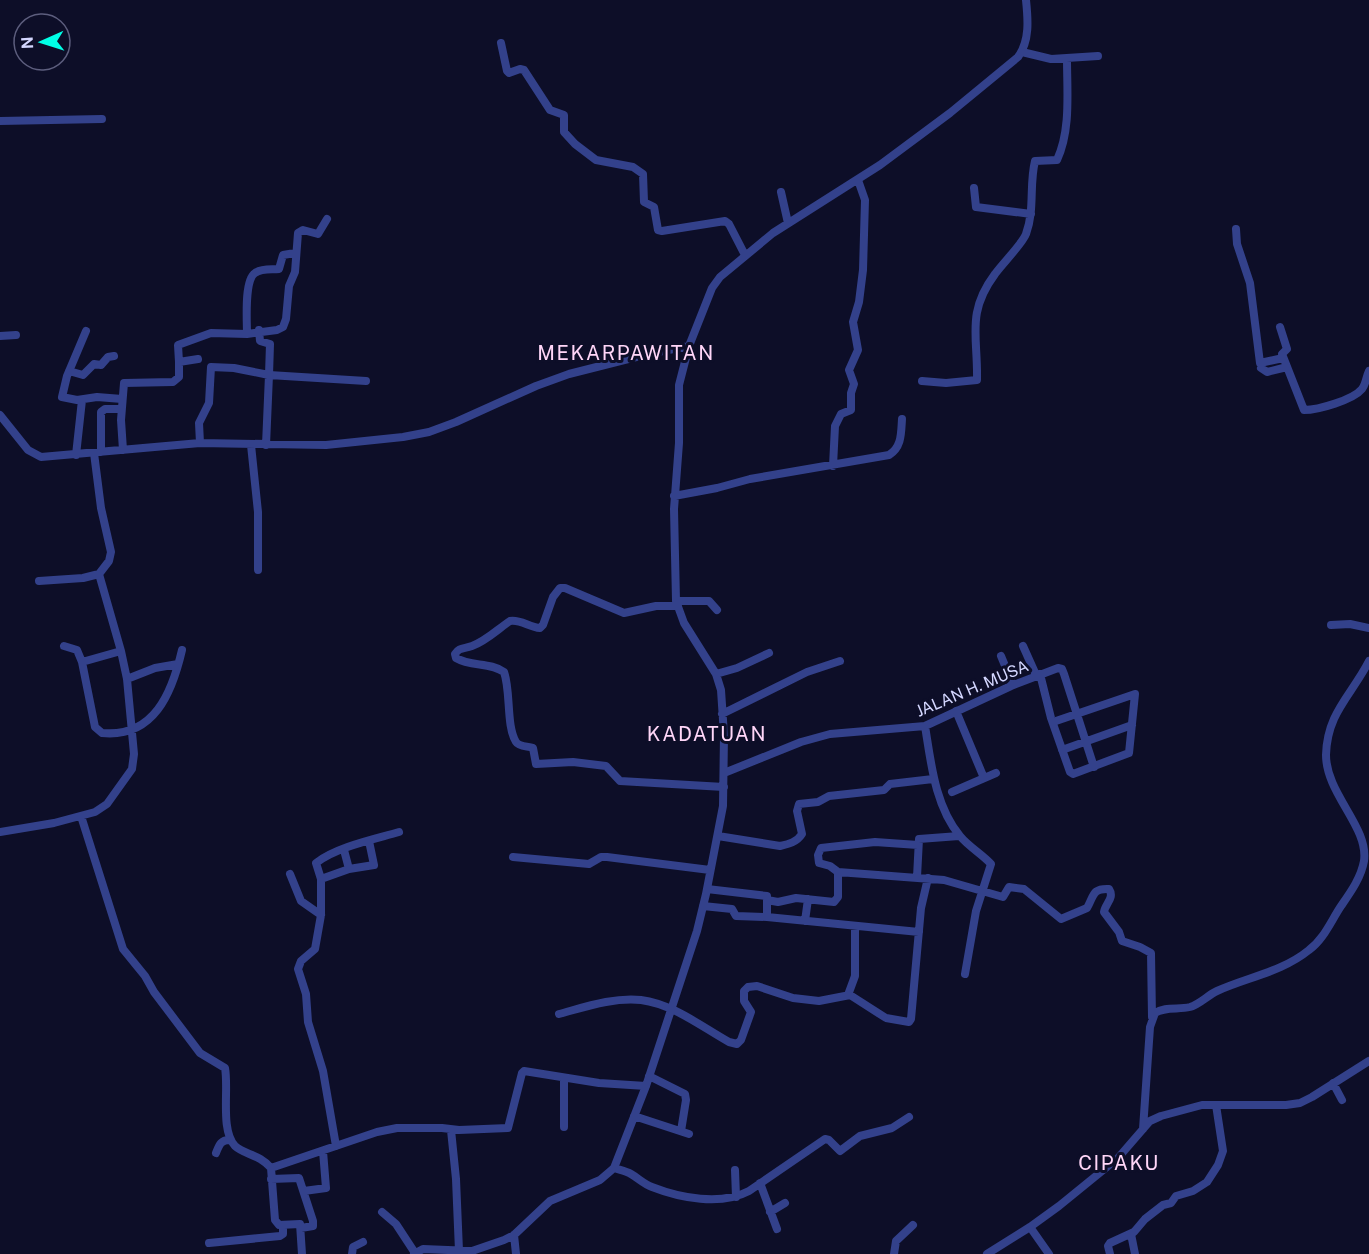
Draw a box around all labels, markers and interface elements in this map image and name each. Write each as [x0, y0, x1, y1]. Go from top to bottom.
north arrow [12, 12, 72, 72]
text: N [18, 36, 37, 50]
district label: MEKARPAWITAN [537, 341, 715, 365]
street label: JALAN H. MUSA [913, 656, 1031, 721]
district label: KADATUAN [647, 722, 767, 746]
district label: CIPAKU [1078, 1151, 1160, 1175]

